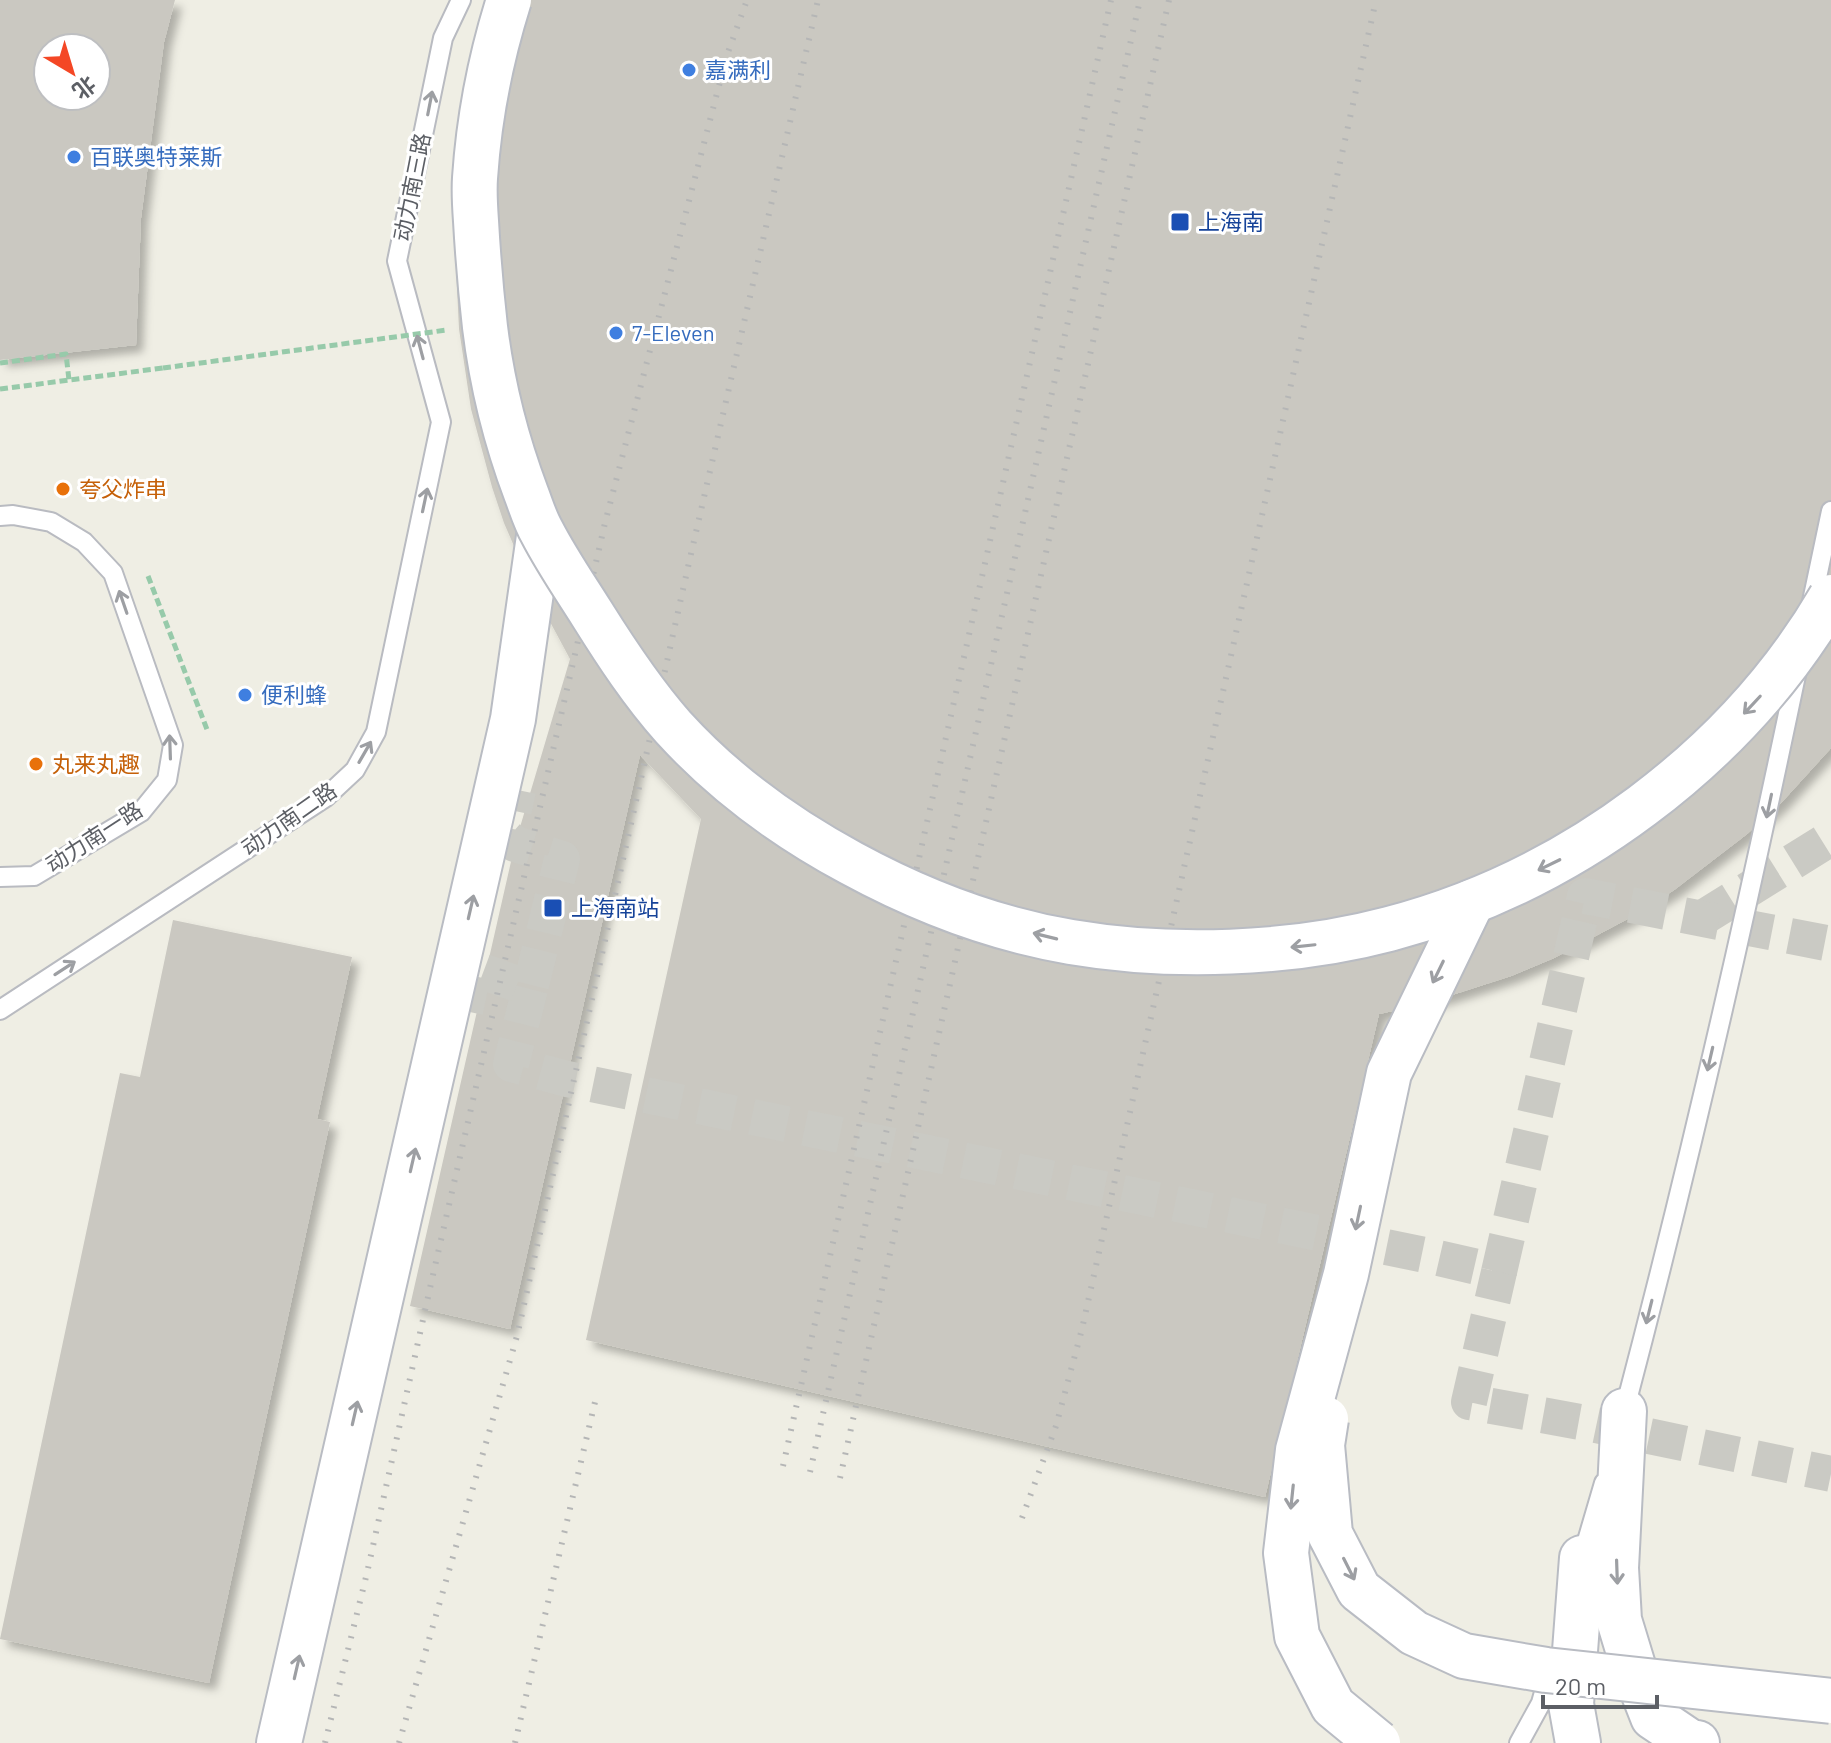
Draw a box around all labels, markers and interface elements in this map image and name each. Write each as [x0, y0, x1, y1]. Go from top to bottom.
north arrow [32, 32, 112, 112]
place label: 嘉满利 [705, 56, 771, 82]
marker: 嘉满利 [680, 61, 698, 79]
text: 北 [68, 72, 102, 106]
one-way arrow [423, 90, 438, 116]
street label: 动力南三路 [388, 130, 434, 243]
place label: 百联奥特莱斯 [90, 143, 222, 169]
marker: 百联奥特莱斯 [65, 148, 83, 166]
place label: 上海南 [1198, 208, 1264, 234]
marker: 上海南 [1169, 211, 1191, 233]
place label: 7-Eleven [632, 319, 715, 345]
marker: 7-Eleven [607, 324, 625, 342]
one-way arrow [412, 334, 427, 360]
place label: 夸父炸串 [79, 475, 167, 501]
marker: 夸父炸串 [54, 480, 72, 498]
one-way arrow [418, 487, 433, 513]
one-way arrow [115, 590, 130, 615]
place label: 便利蜂 [261, 681, 327, 707]
marker: 便利蜂 [236, 686, 254, 704]
one-way arrow [1743, 695, 1762, 714]
one-way arrow [162, 735, 177, 761]
one-way arrow [357, 741, 373, 764]
place label: 丸来丸趣 [52, 750, 140, 776]
marker: 丸来丸趣 [27, 755, 45, 773]
street label: 动力南二路 [236, 776, 341, 860]
one-way arrow [1761, 793, 1776, 819]
street label: 动力南一路 [40, 795, 147, 877]
one-way arrow [1537, 858, 1561, 873]
one-way arrow [464, 894, 479, 920]
place label: 上海南站 [571, 894, 659, 920]
marker: 上海南站 [542, 897, 564, 919]
one-way arrow [1033, 928, 1058, 943]
one-way arrow [1291, 938, 1317, 953]
one-way arrow [54, 959, 76, 976]
one-way arrow [1430, 960, 1445, 984]
one-way arrow [1702, 1046, 1717, 1072]
one-way arrow [406, 1148, 421, 1173]
one-way arrow [1350, 1204, 1365, 1230]
one-way arrow [1641, 1299, 1656, 1325]
one-way arrow [348, 1401, 363, 1427]
one-way arrow [1285, 1484, 1300, 1510]
one-way arrow [1341, 1557, 1357, 1581]
one-way arrow [1609, 1558, 1624, 1585]
one-way arrow [290, 1655, 305, 1680]
scale bar [1543, 1659, 1657, 1709]
text: 20 m [1555, 1671, 1606, 1700]

